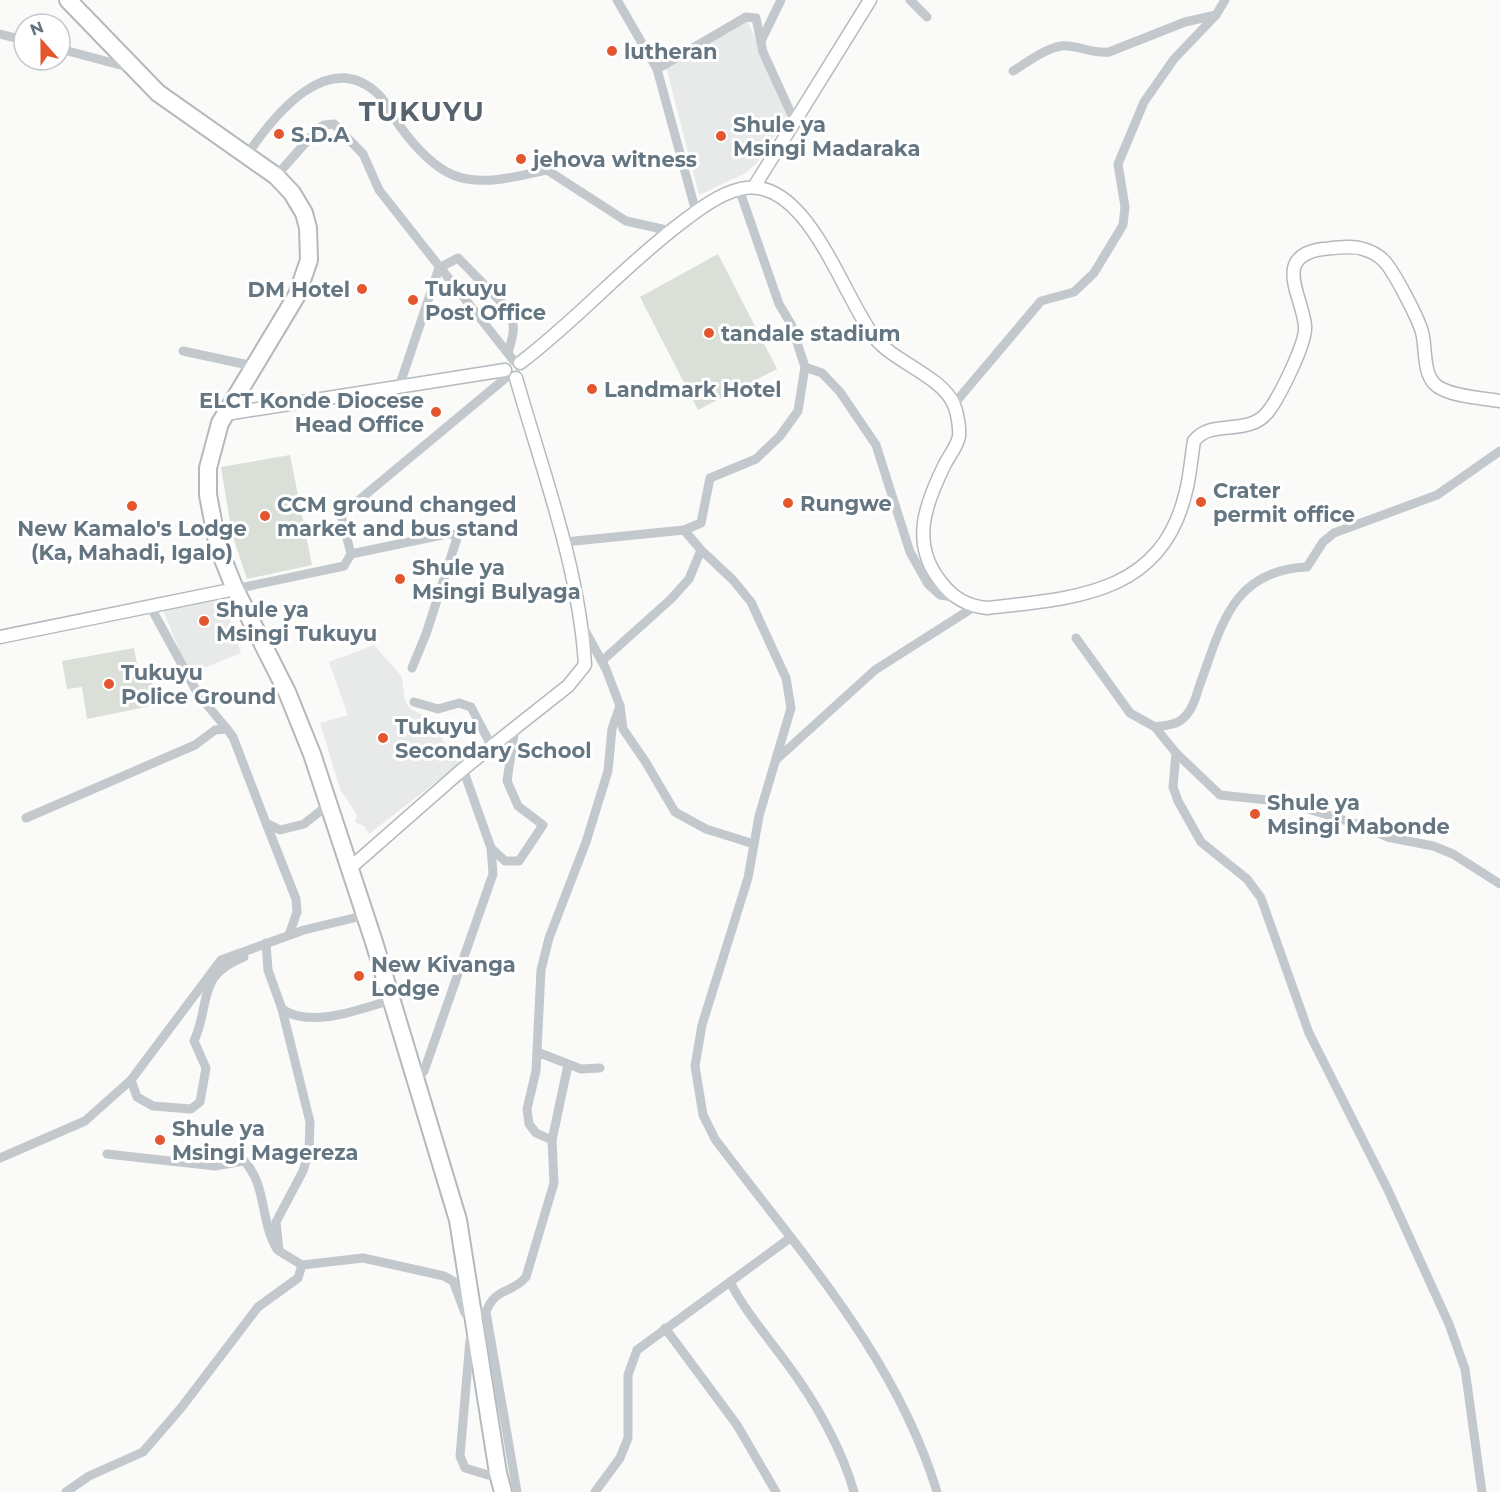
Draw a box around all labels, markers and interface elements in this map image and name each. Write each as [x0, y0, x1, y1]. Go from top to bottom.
north arrow [12, 12, 72, 72]
text: N [27, 17, 46, 40]
place label: lutheran [624, 39, 717, 64]
marker: lutheran [605, 44, 619, 58]
district label: TUKUYU [359, 95, 485, 128]
place label: Shule ya Msingi Madaraka [733, 112, 920, 161]
place label: S.D.A [291, 122, 350, 147]
marker: S.D.A [272, 127, 286, 141]
marker: Shule ya Msingi Madaraka [714, 129, 728, 143]
place label: jehova witness [531, 147, 697, 172]
marker: jehova witness [514, 152, 528, 166]
place label: Tukuyu Post Office [425, 276, 546, 325]
place label: DM Hotel [248, 277, 350, 302]
marker: DM Hotel [355, 282, 369, 296]
marker: Tukuyu Post Office [406, 293, 420, 307]
place label: tandale stadium [721, 321, 901, 346]
marker: tandale stadium [702, 326, 716, 340]
place label: Landmark Hotel [604, 377, 782, 402]
marker: Landmark Hotel [585, 382, 599, 396]
place label: ELCT Konde Diocese Head Office [199, 388, 424, 437]
marker: ELCT Konde Diocese Head Office [429, 405, 443, 419]
place label: Crater permit office [1213, 478, 1355, 527]
place label: Rungwe [800, 491, 892, 516]
place label: CCM ground changed market and bus stand [277, 492, 519, 541]
marker: Crater permit office [1194, 495, 1208, 509]
marker: Rungwe [781, 496, 795, 510]
marker: New Kamalo's Lodge (Ka, Mahadi, Igalo) [125, 499, 139, 513]
marker: CCM ground changed market and bus stand [258, 509, 272, 523]
place label: New Kamalo's Lodge (Ka, Mahadi, Igalo) [17, 516, 247, 565]
place label: Shule ya Msingi Bulyaga [412, 555, 581, 604]
marker: Shule ya Msingi Bulyaga [393, 572, 407, 586]
place label: Shule ya Msingi Tukuyu [216, 597, 377, 646]
marker: Shule ya Msingi Tukuyu [197, 614, 211, 628]
place label: Tukuyu Police Ground [121, 660, 276, 709]
marker: Tukuyu Police Ground [102, 677, 116, 691]
place label: Tukuyu Secondary School [395, 714, 591, 763]
marker: Tukuyu Secondary School [376, 731, 390, 745]
place label: Shule ya Msingi Mabonde [1267, 790, 1450, 839]
marker: Shule ya Msingi Mabonde [1248, 807, 1262, 821]
place label: New Kivanga Lodge [371, 952, 516, 1001]
marker: New Kivanga Lodge [352, 969, 366, 983]
place label: Shule ya Msingi Magereza [172, 1116, 359, 1165]
marker: Shule ya Msingi Magereza [153, 1133, 167, 1147]

